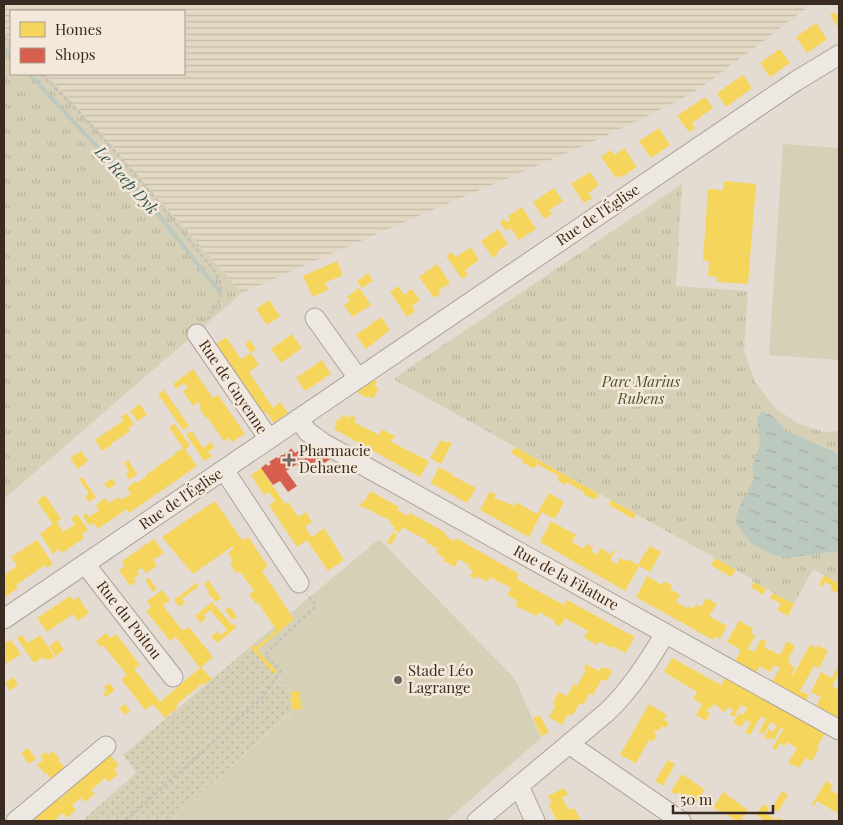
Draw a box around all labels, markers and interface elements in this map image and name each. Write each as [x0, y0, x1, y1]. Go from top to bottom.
legend [10, 10, 185, 75]
text: Homes [55, 19, 102, 39]
text: Shops [55, 44, 96, 64]
water label: Le Reep Dyk [90, 140, 164, 218]
street label: Rue de l'Église [552, 179, 643, 249]
street label: Rue de Guyenne [195, 335, 273, 437]
park label: Parc Marius Rubens [601, 371, 681, 408]
place label: Pharmacie Dehaene [299, 440, 371, 477]
marker: Pharmacie Dehaene [283, 454, 295, 466]
street label: Rue de l'Église [135, 463, 226, 533]
street label: Rue de la Filature [510, 540, 623, 614]
street label: Rue du Poitou [93, 576, 167, 663]
place label: Stade Léo Lagrange [408, 660, 474, 697]
marker: Stade Léo Lagrange [392, 674, 404, 686]
scale bar [673, 782, 773, 814]
text: 50 m [680, 789, 713, 809]

